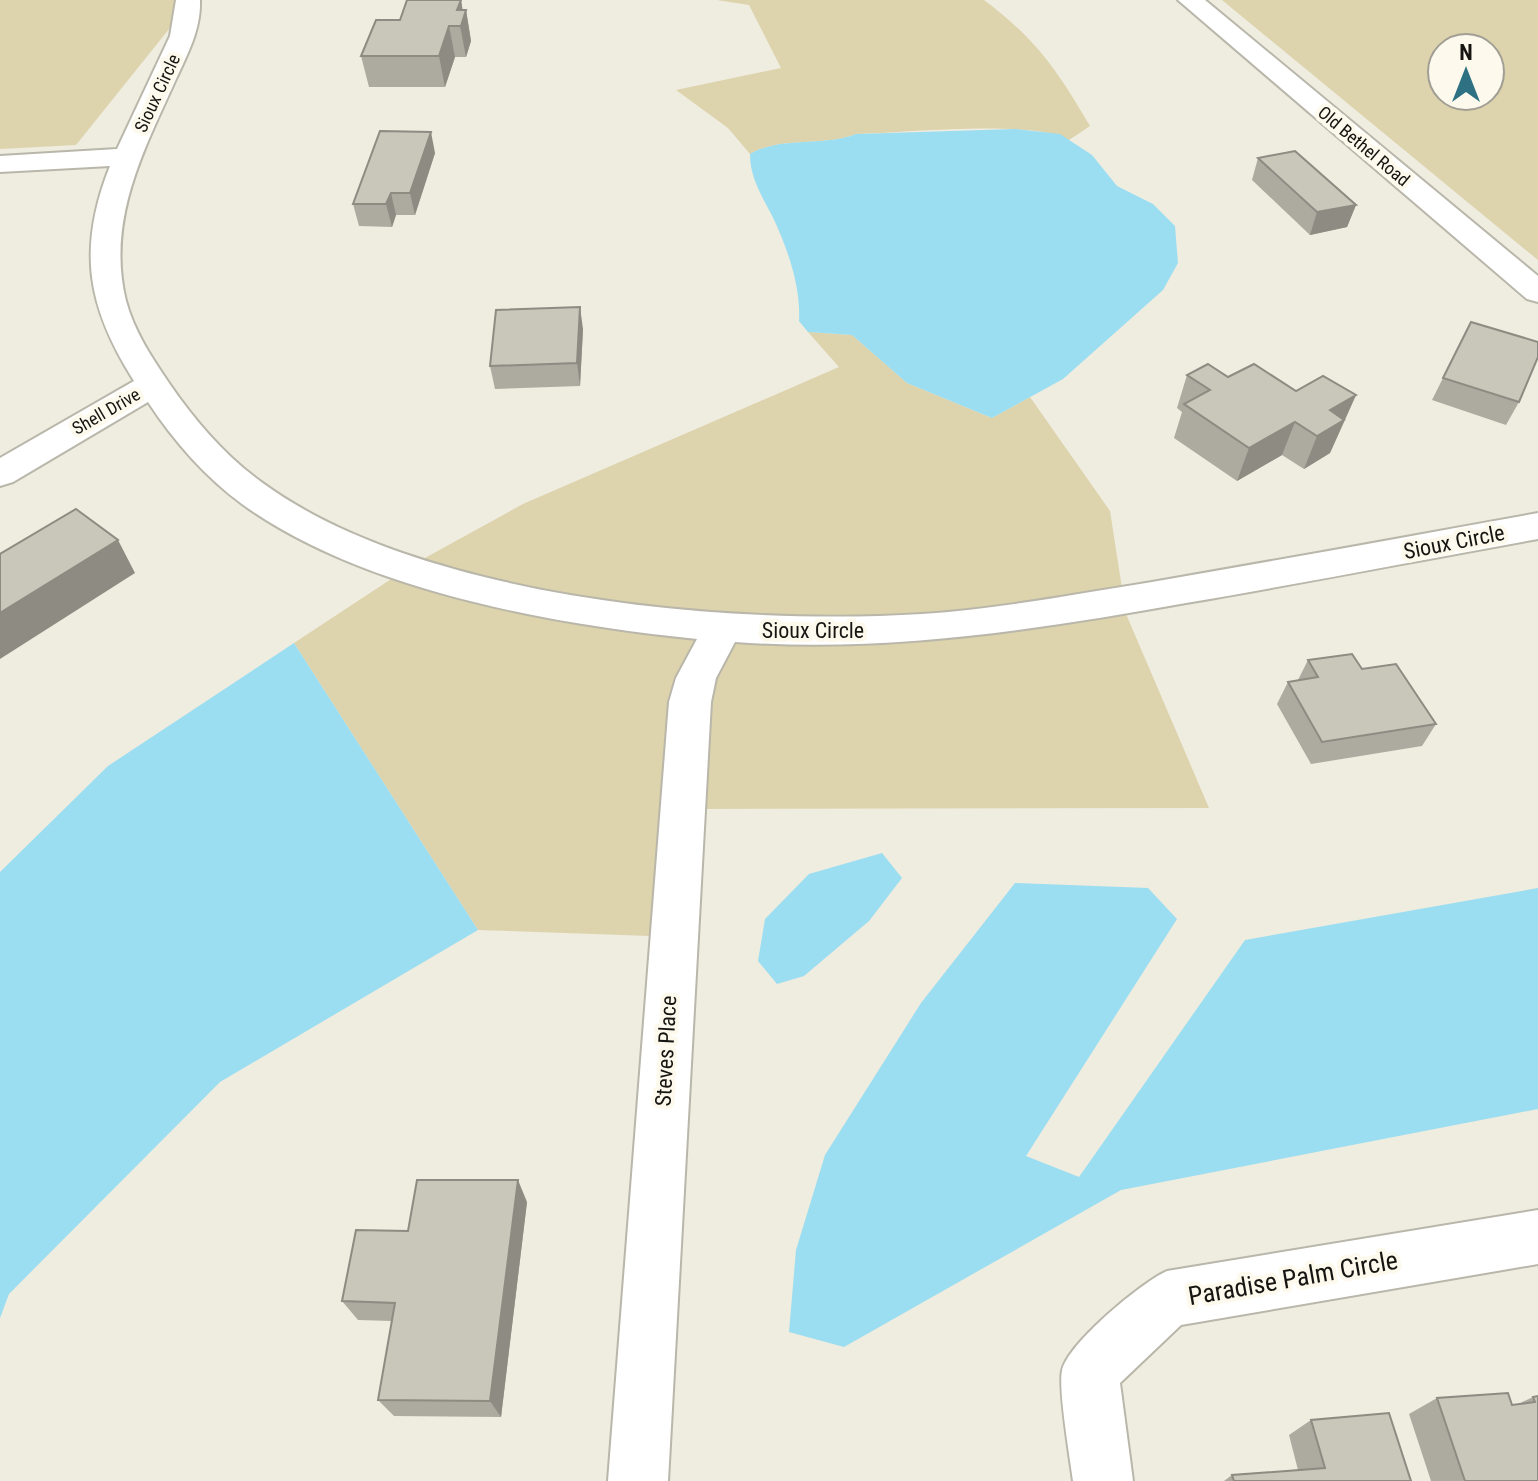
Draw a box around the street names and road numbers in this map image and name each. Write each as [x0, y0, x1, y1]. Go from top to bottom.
street label: Sioux Circle [130, 51, 184, 135]
street label: Old Bethel Road [1314, 102, 1414, 190]
street label: Shell Drive [68, 383, 144, 439]
street label: Sioux Circle [1401, 520, 1507, 564]
street label: Sioux Circle [762, 618, 864, 643]
street label: Steves Place [651, 995, 681, 1107]
street label: Paradise Palm Circle [1186, 1245, 1400, 1311]

